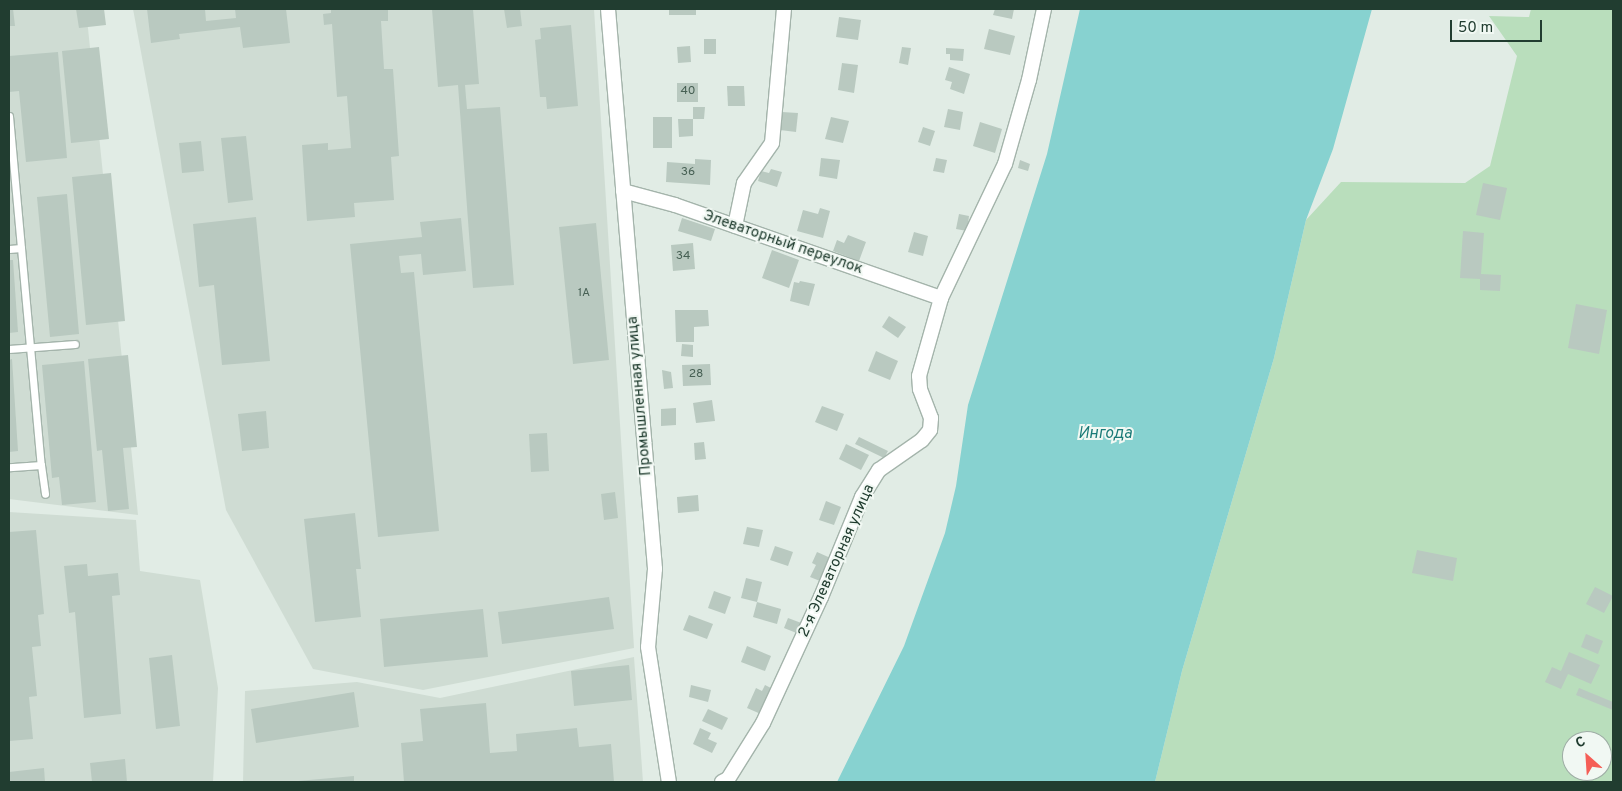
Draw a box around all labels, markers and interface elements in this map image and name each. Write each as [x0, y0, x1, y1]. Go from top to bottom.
scale bar [1452, 10, 1544, 42]
text: 50 m [1458, 19, 1493, 38]
house number: 40 [680, 85, 696, 99]
house number: 36 [681, 166, 695, 180]
street label: Элеваторный переулок [701, 207, 865, 279]
house number: 34 [676, 250, 690, 264]
house number: 1А [578, 287, 590, 301]
street label: Промышленная улица [624, 316, 656, 476]
house number: 28 [689, 368, 703, 382]
water label: Ингода [1078, 424, 1132, 444]
street label: 2-я Элеваторная улица [795, 482, 879, 640]
north arrow [1562, 731, 1612, 781]
text: С [1573, 733, 1588, 753]

